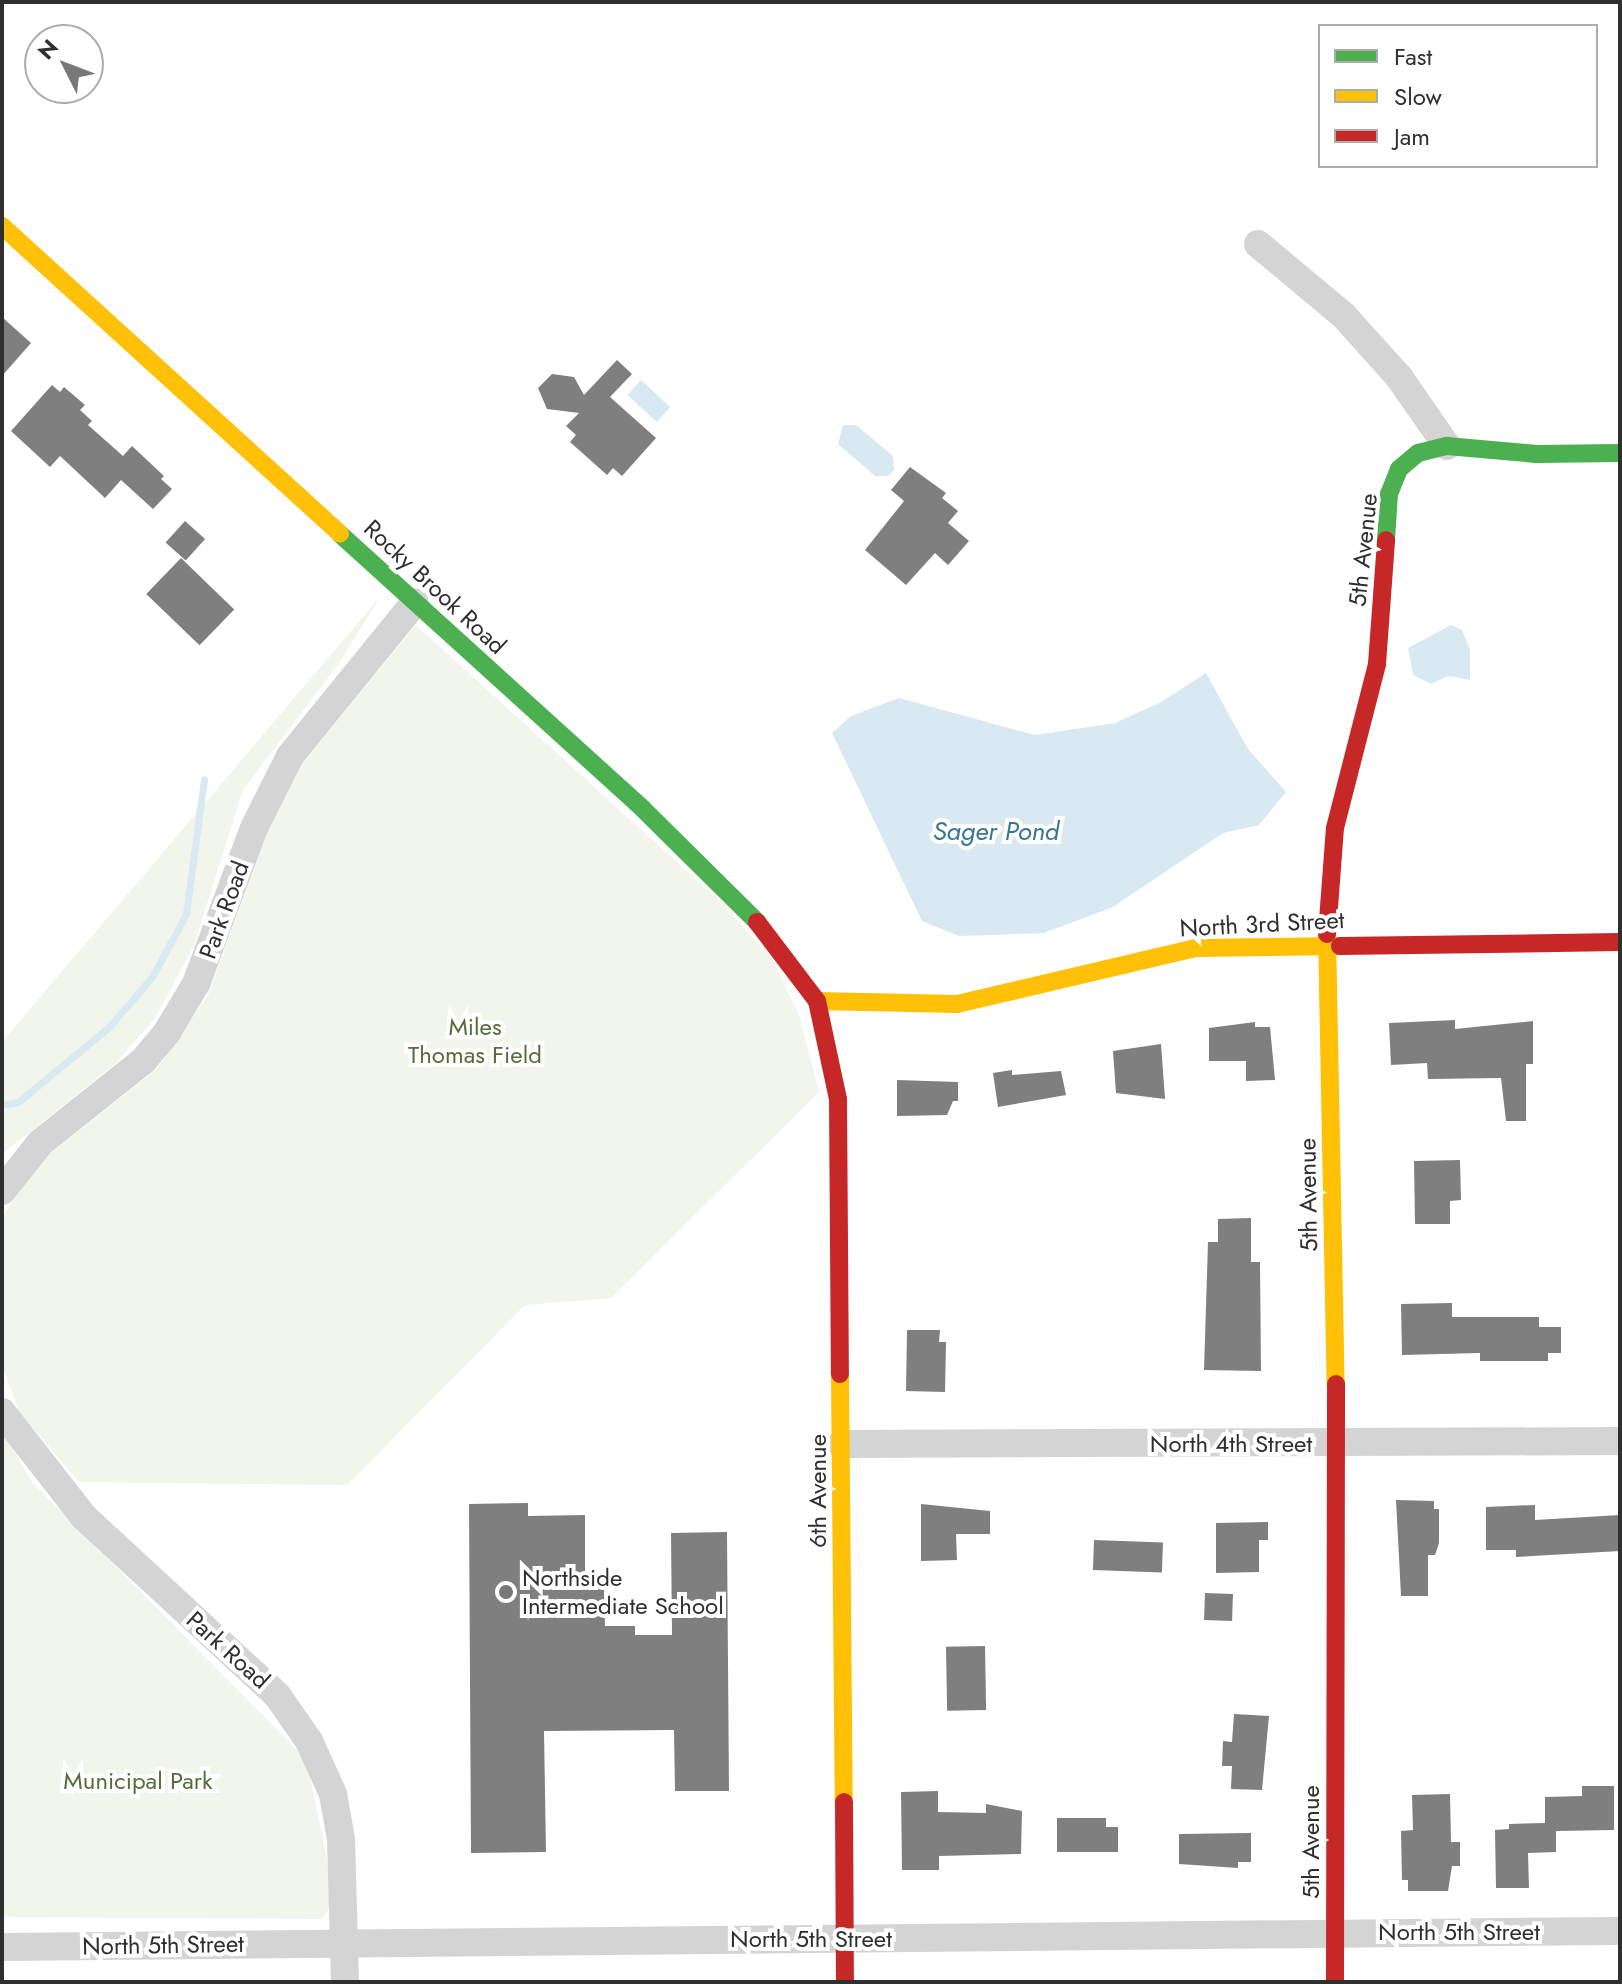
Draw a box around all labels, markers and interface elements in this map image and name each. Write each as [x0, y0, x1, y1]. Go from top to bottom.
north arrow [24, 24, 104, 104]
legend [1318, 24, 1598, 168]
text: N [30, 32, 65, 66]
text: Fast [1394, 39, 1432, 74]
text: Slow [1394, 79, 1442, 114]
text: Jam [1394, 119, 1430, 154]
street label: 5th Avenue [1343, 492, 1383, 608]
street label: Rocky Brook Road [358, 514, 512, 660]
water label: Sager Pond [933, 816, 1059, 848]
street label: Park Road [193, 857, 255, 963]
street label: North 3rd Street [1179, 905, 1345, 943]
park label: Miles Thomas Field [408, 1013, 542, 1069]
street label: 5th Avenue [1293, 1138, 1323, 1252]
street label: North 4th Street [1150, 1430, 1312, 1458]
street label: 6th Avenue [804, 1434, 832, 1548]
place label: Northside Intermediate School [522, 1564, 724, 1620]
marker: Northside Intermediate School [497, 1583, 515, 1601]
street label: Park Road [181, 1605, 275, 1695]
park label: Municipal Park [63, 1767, 213, 1795]
street label: 5th Avenue [1297, 1785, 1325, 1899]
street label: North 5th Street [1378, 1918, 1540, 1946]
street label: North 5th Street [730, 1925, 892, 1953]
street label: North 5th Street [82, 1929, 244, 1961]

